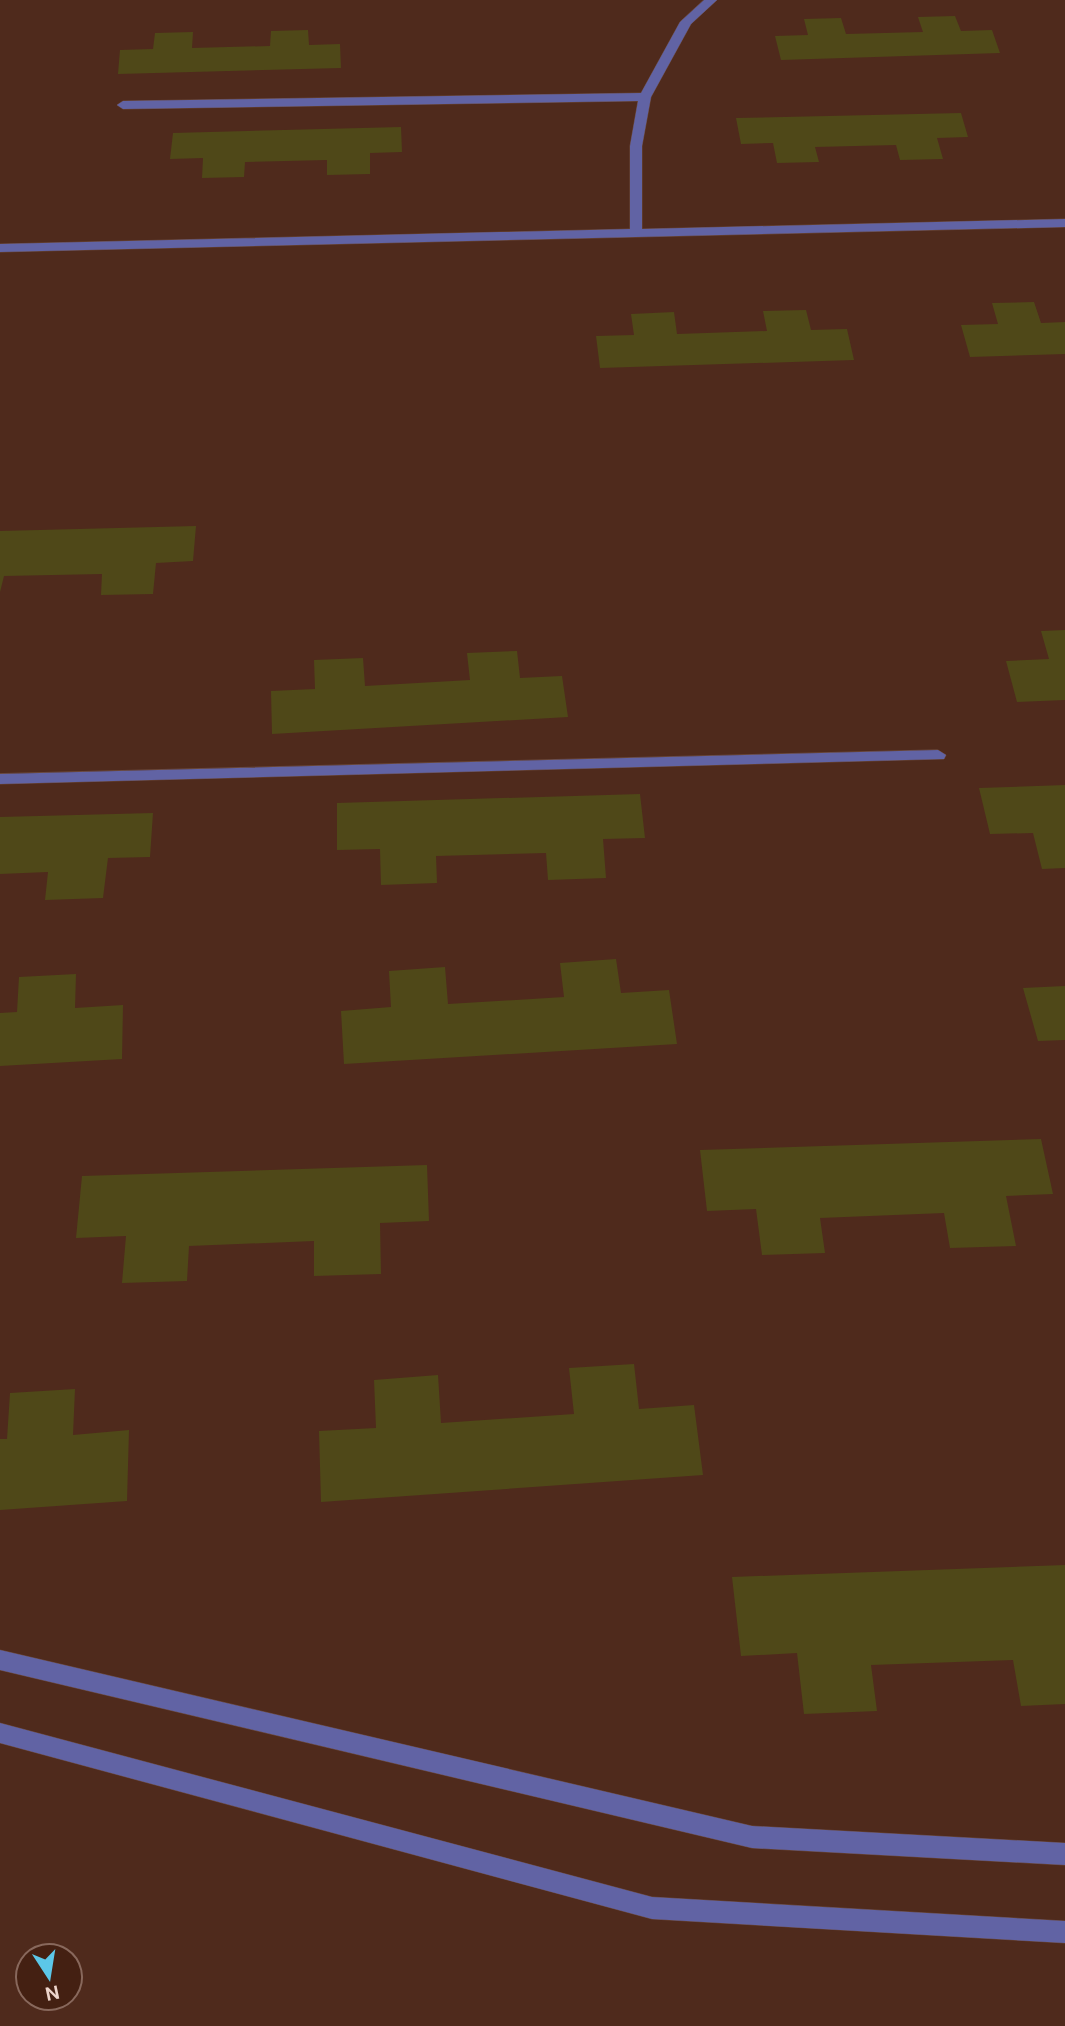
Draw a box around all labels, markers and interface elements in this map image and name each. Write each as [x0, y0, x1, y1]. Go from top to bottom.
north arrow [14, 1942, 84, 2012]
text: N [43, 1979, 62, 2007]

